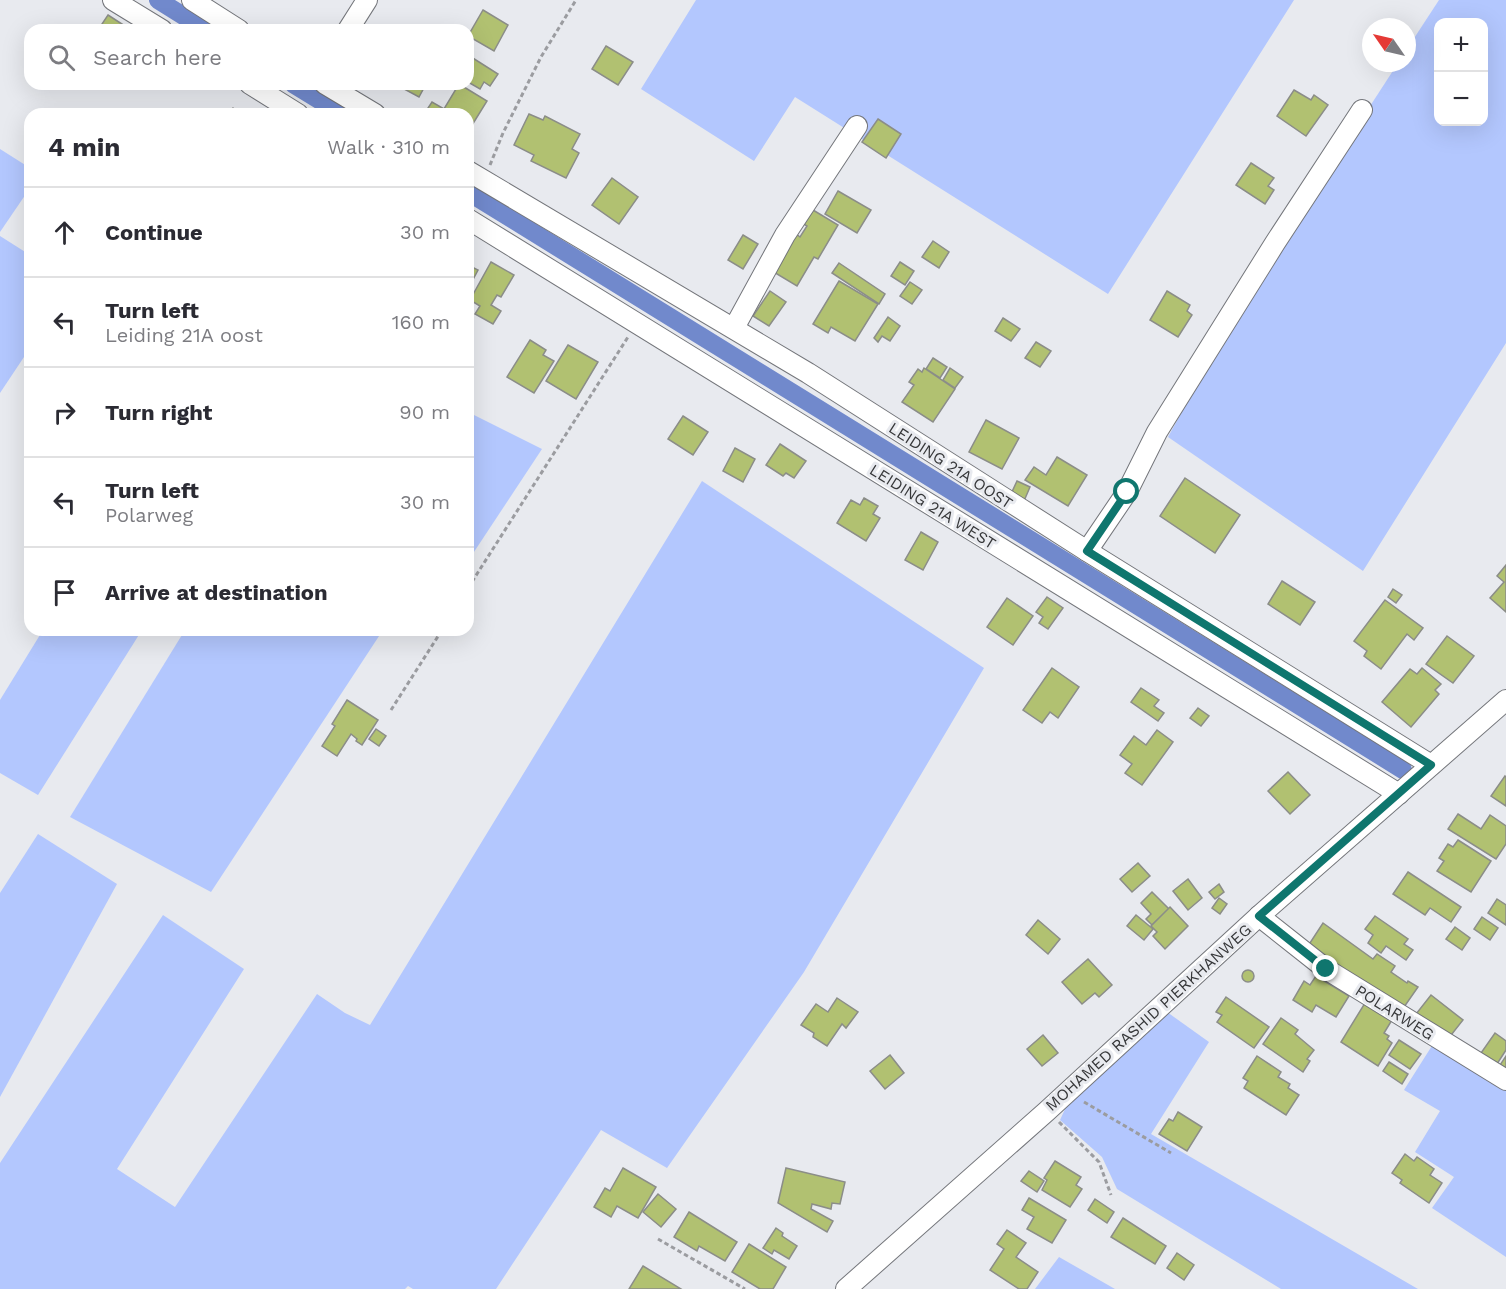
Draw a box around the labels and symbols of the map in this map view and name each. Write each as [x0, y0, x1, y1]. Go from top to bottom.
north arrow [1362, 18, 1416, 72]
street label: LEIDING 21A OOST [885, 418, 1017, 513]
street label: LEIDING 21A WEST [866, 460, 1000, 553]
route start [1113, 478, 1139, 504]
street label: MOHAMED RASHID PIERKHANWEG [1041, 920, 1255, 1115]
route end [1312, 955, 1338, 981]
street label: POLARWEG [1352, 981, 1438, 1044]

